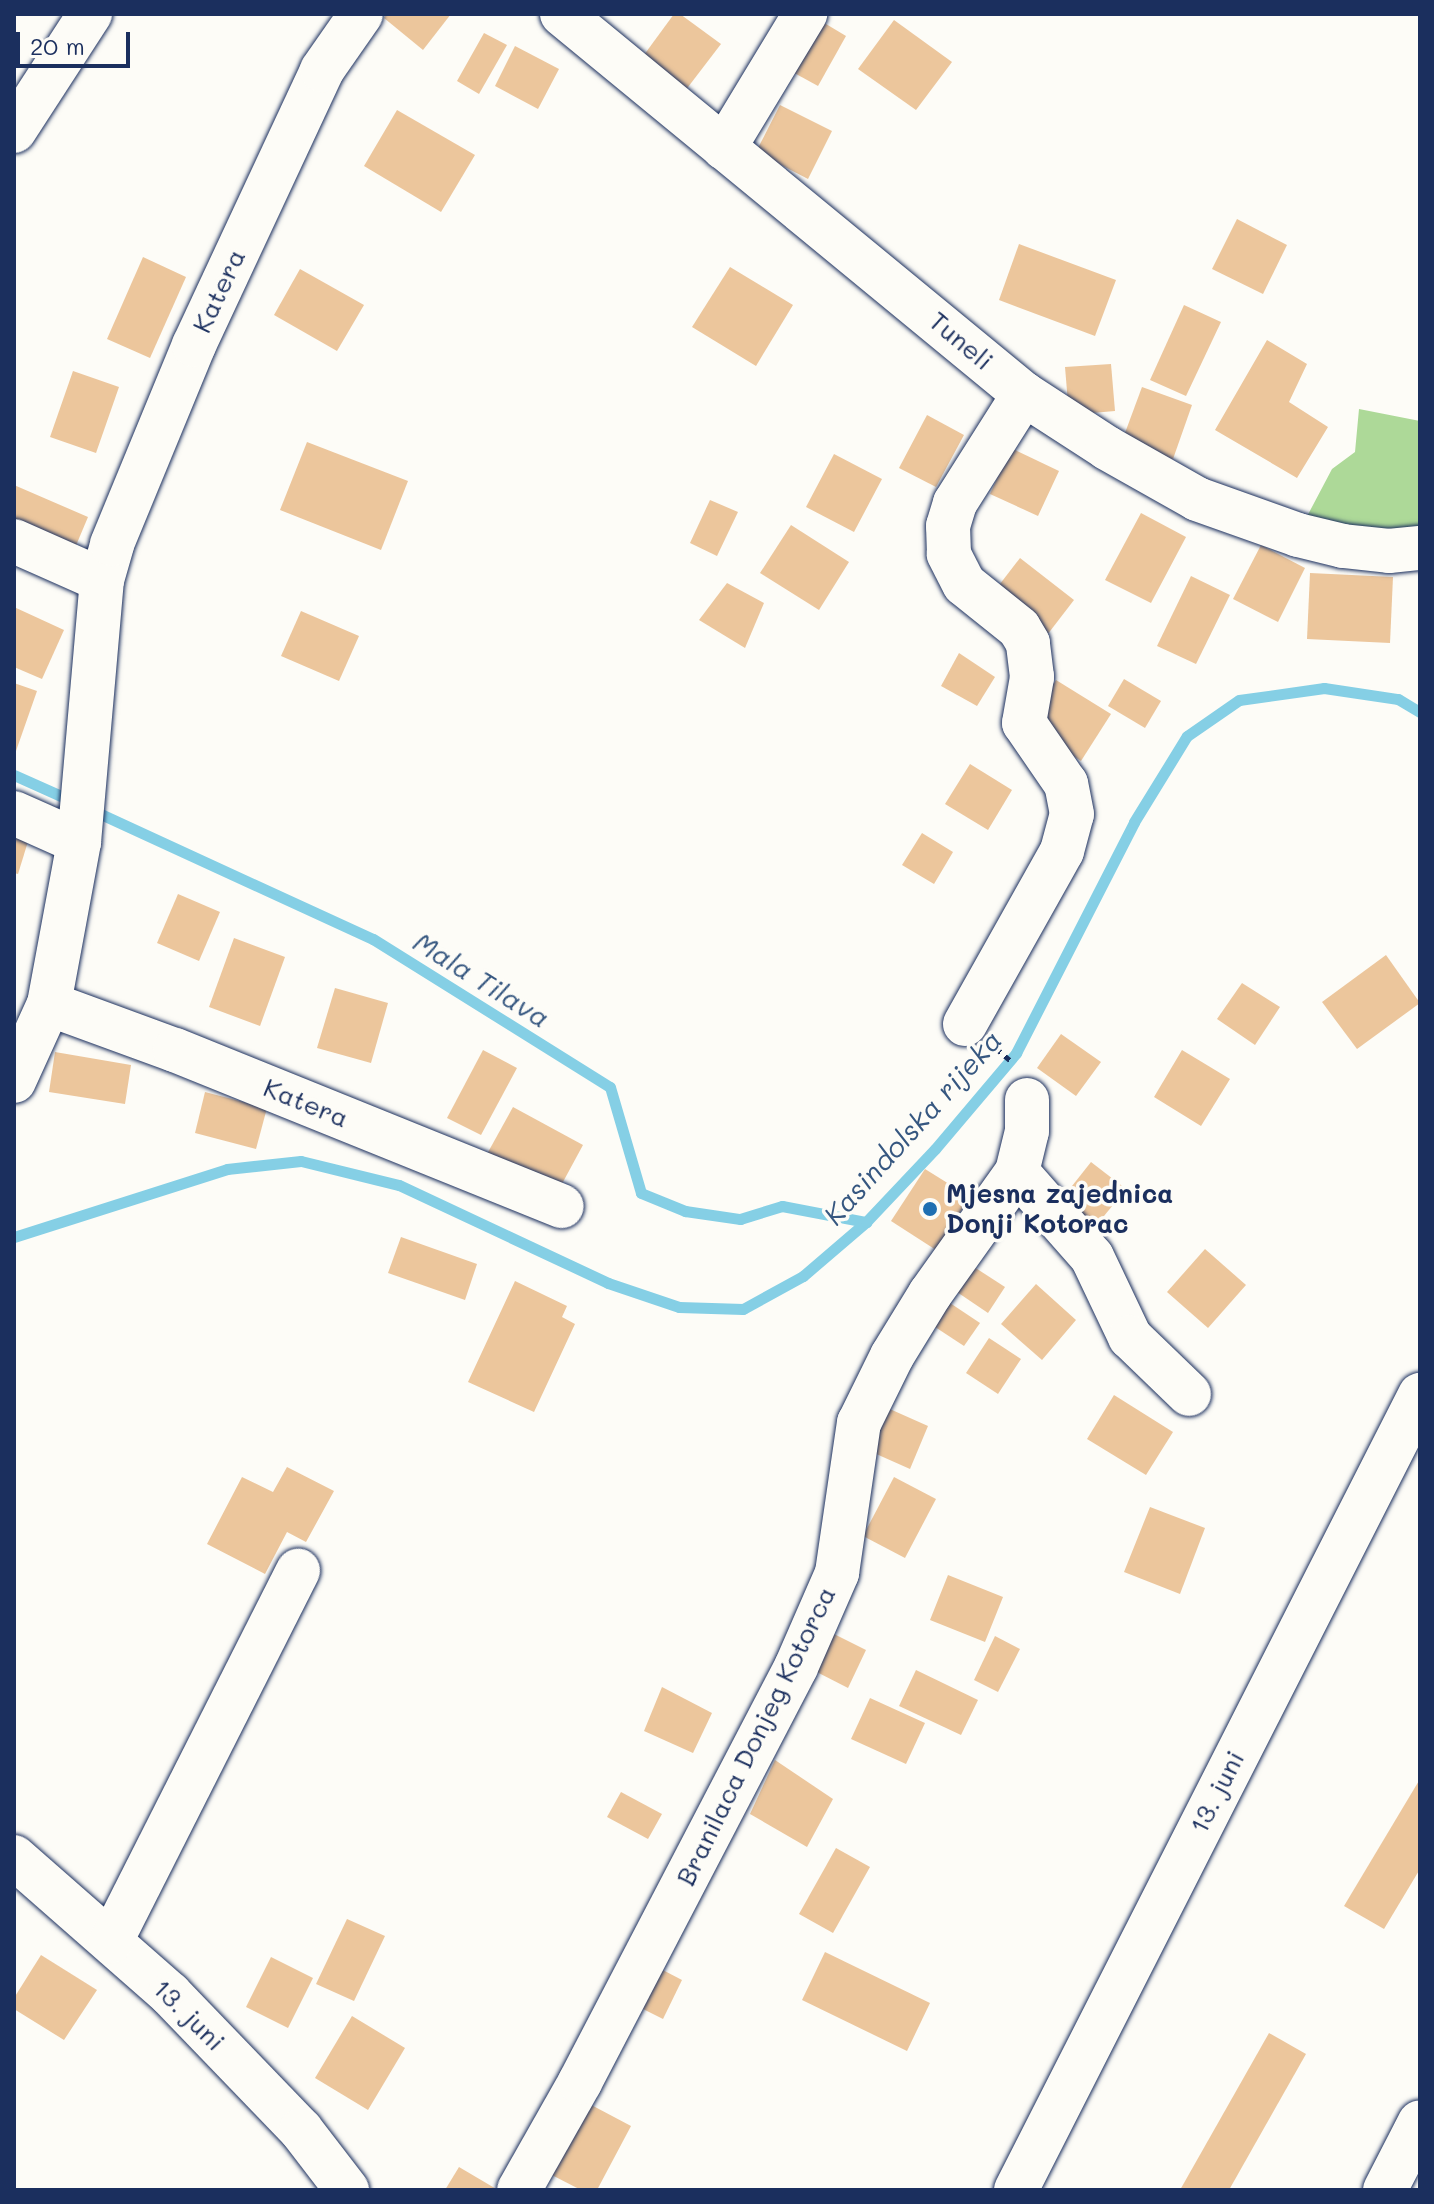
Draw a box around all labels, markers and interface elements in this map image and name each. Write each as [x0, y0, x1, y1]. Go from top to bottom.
scale bar [20, 16, 134, 66]
text: 20 m [30, 30, 85, 61]
street label: Katera [186, 244, 252, 338]
street label: Tuneli [923, 305, 999, 377]
water label: Mala Tilava [408, 924, 556, 1034]
water label: Kasindolska rijeka [816, 1023, 1008, 1231]
street label: Katera [259, 1072, 353, 1134]
place label: Mjesna zajednica Donji Kotorac [946, 1178, 1173, 1240]
marker: Mjesna zajednica Donji Kotorac [921, 1200, 939, 1218]
street label: Branilaca Donjeg Kotorca [670, 1581, 842, 1891]
street label: 13. juni [1183, 1746, 1251, 1838]
street label: 13. juni [147, 1973, 231, 2057]

